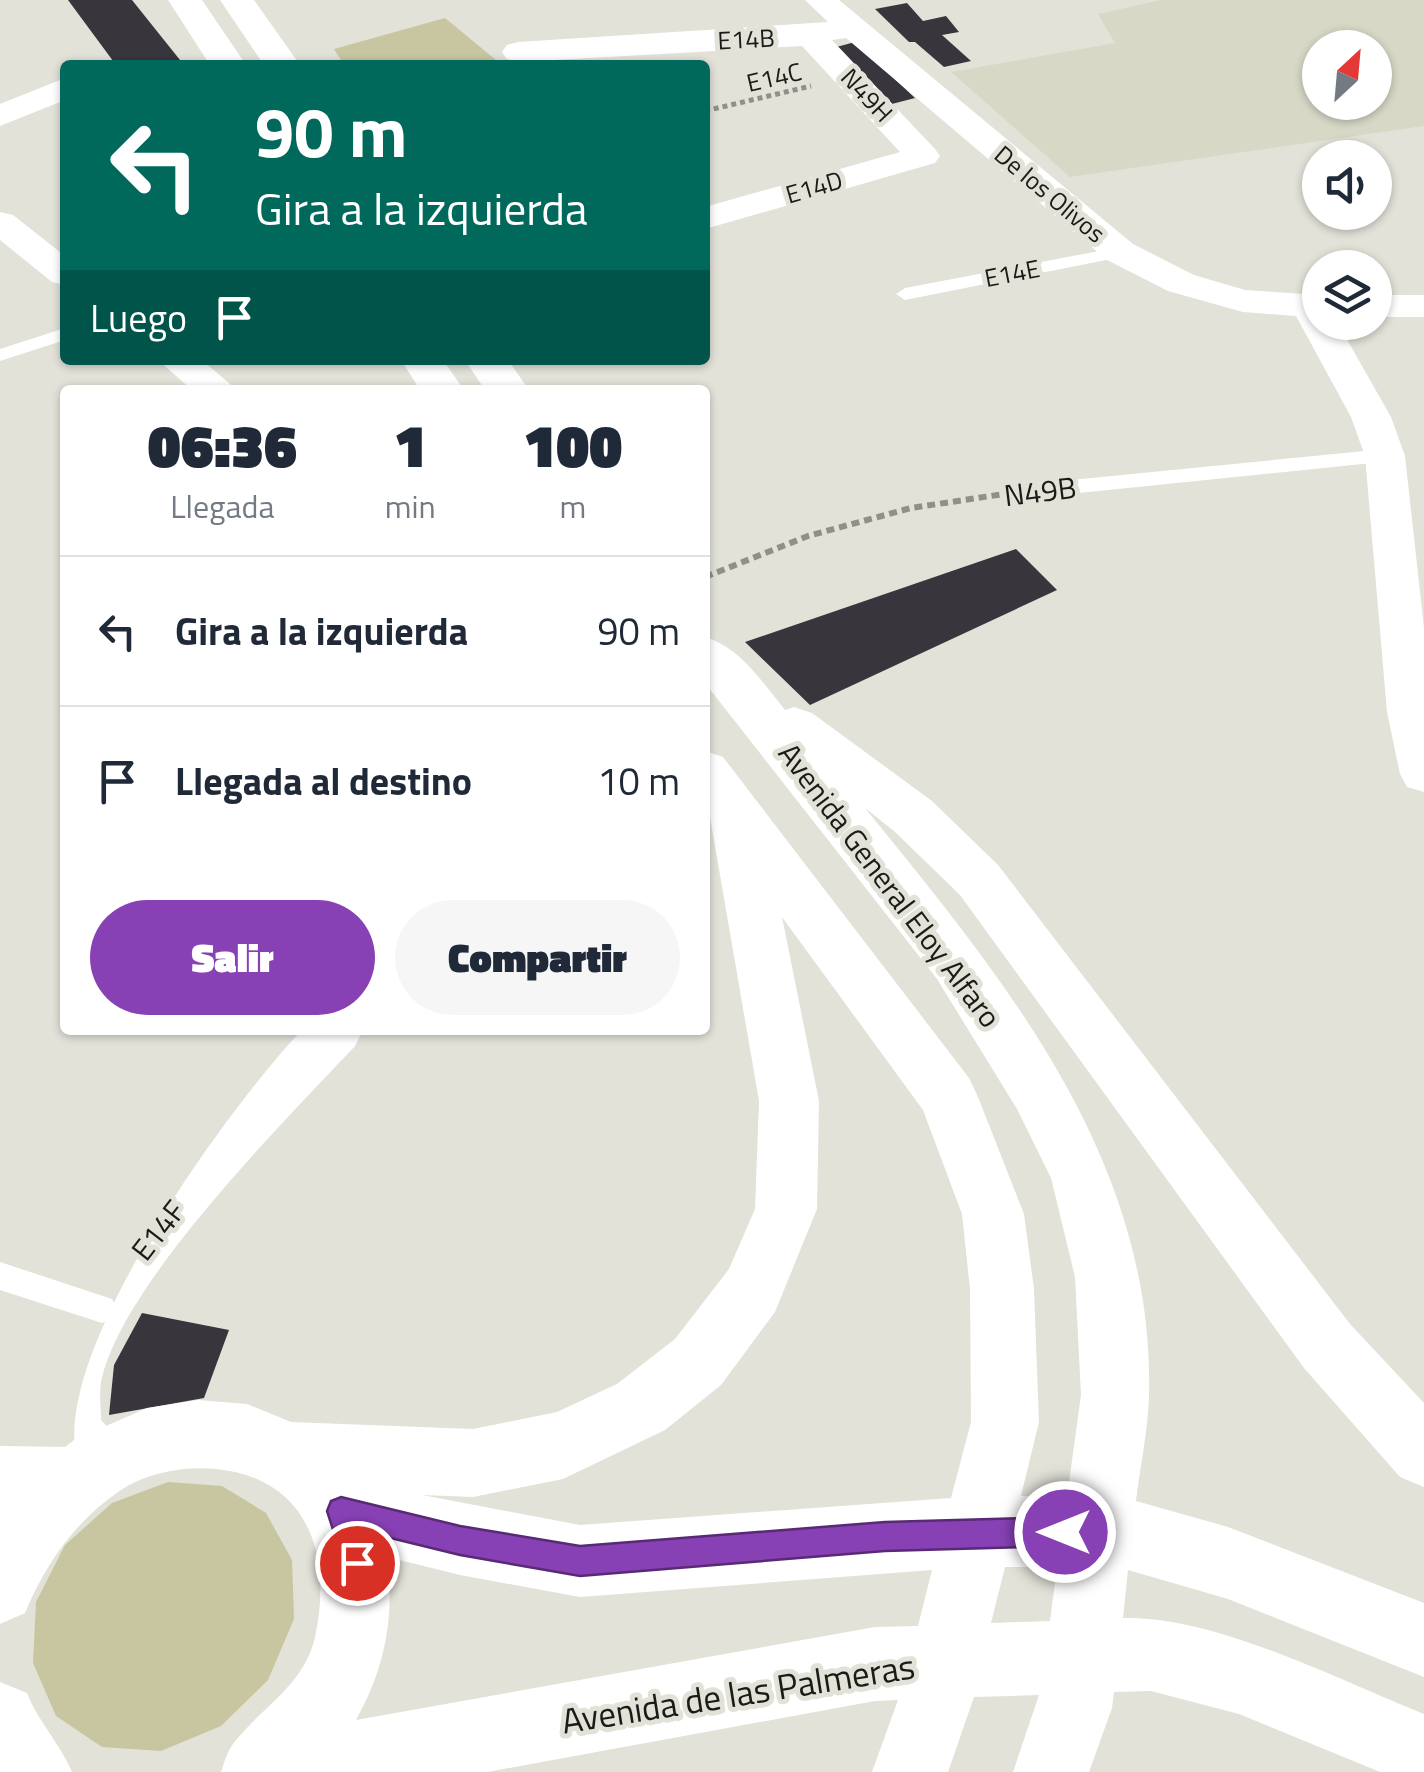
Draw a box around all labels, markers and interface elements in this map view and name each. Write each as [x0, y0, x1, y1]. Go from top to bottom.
street label: E14B [716, 19, 776, 59]
north arrow [1302, 30, 1392, 120]
map controls [1302, 30, 1392, 340]
street label: E14C [743, 52, 805, 102]
street label: N49H [832, 59, 902, 131]
text: 90 m [255, 78, 408, 184]
icon: left [90, 100, 220, 230]
street label: De los Olivos [986, 136, 1114, 252]
button: sound [1302, 140, 1392, 230]
street label: E14D [781, 161, 847, 213]
text: Gira a la izquierda [255, 174, 588, 242]
street label: E14E [981, 249, 1043, 297]
button: layers [1302, 250, 1392, 340]
text: Luego [90, 289, 187, 347]
icon: arrive [207, 290, 262, 345]
text: 06:36 [148, 399, 297, 490]
text: 1 [394, 399, 427, 490]
text: 100 [523, 399, 622, 490]
street label: N49B [1001, 464, 1079, 518]
text: Llegada [170, 482, 274, 530]
text: min [385, 482, 436, 530]
text: m [559, 482, 586, 530]
text: Gira a la izquierda [175, 602, 468, 660]
text: 90 m [597, 602, 680, 660]
icon: left [90, 604, 145, 659]
street label: Avenida General Eloy Alfaro [767, 733, 1013, 1037]
text: Llegada al destino [175, 752, 472, 810]
text: 10 m [597, 752, 680, 810]
icon: arrive [90, 754, 145, 809]
button: Salir [90, 900, 375, 1015]
button: Compartir [395, 900, 680, 1015]
street label: E14F [120, 1190, 196, 1270]
position arrow [1013, 1480, 1117, 1584]
pin [315, 1521, 400, 1606]
icon: arrive [330, 1536, 385, 1591]
street label: Avenida de las Palmeras [557, 1638, 919, 1748]

